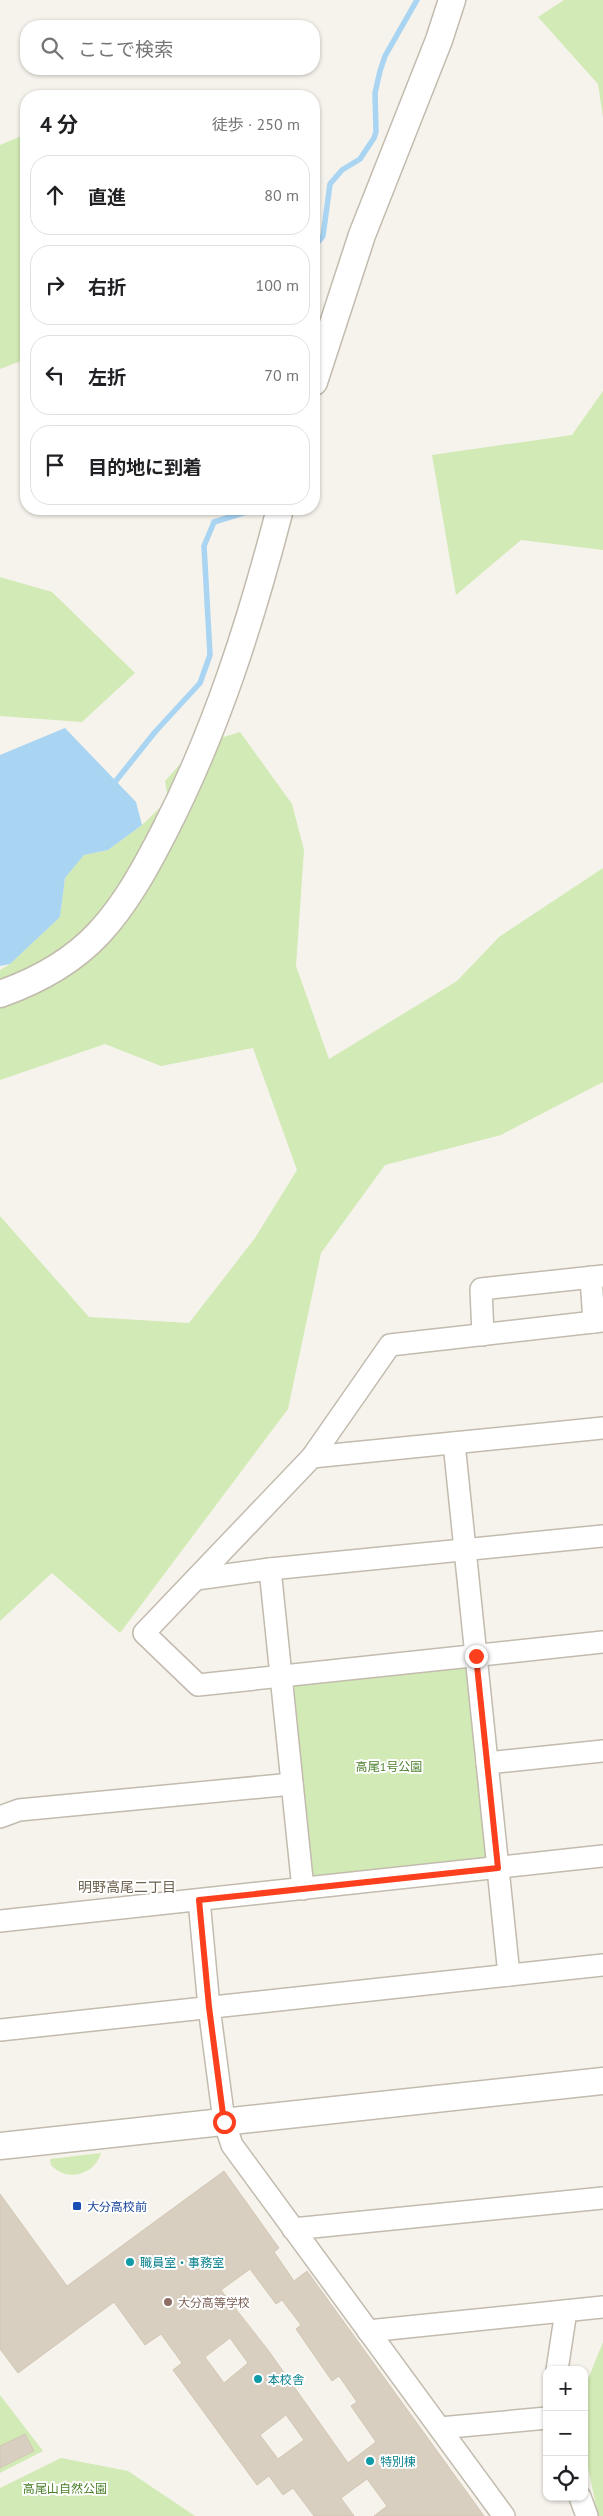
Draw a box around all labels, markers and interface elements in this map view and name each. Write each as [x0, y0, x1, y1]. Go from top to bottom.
search box [20, 20, 320, 75]
icon: search [38, 34, 66, 62]
text: ここで検索 [78, 37, 173, 61]
text: 4 分 [40, 111, 78, 138]
text: 徒歩 · 250 m [212, 114, 300, 134]
icon: ahead [41, 181, 69, 209]
text: 直進 [88, 185, 126, 209]
text: 80 m [264, 185, 299, 205]
icon: right [41, 271, 69, 299]
text: 右折 [88, 275, 126, 299]
text: 100 m [256, 275, 299, 295]
icon: left [41, 361, 69, 389]
text: 左折 [88, 365, 126, 389]
text: 70 m [264, 365, 299, 385]
icon: arrive [41, 451, 69, 479]
text: 目的地に到着 [88, 455, 202, 479]
route end [465, 1645, 488, 1668]
park label: 高尾1号公園 [356, 1759, 422, 1774]
district label: 明野高尾二丁目 [78, 1878, 176, 1896]
route start [213, 2111, 236, 2134]
place label: 大分高校前 [87, 2199, 147, 2214]
marker: 大分高校前 [71, 2200, 83, 2212]
place label: 職員室・事務室 [140, 2255, 224, 2270]
marker: 職員室・事務室 [124, 2256, 136, 2268]
place label: 大分高等学校 [178, 2295, 250, 2310]
marker: 大分高等学校 [162, 2296, 174, 2308]
map controls [543, 2366, 588, 2501]
button: + [543, 2366, 588, 2411]
place label: 本校舎 [268, 2372, 304, 2387]
marker: 本校舎 [252, 2373, 264, 2385]
button: − [543, 2411, 588, 2456]
place label: 特別棟 [380, 2454, 416, 2469]
marker: 特別棟 [364, 2455, 376, 2467]
button: locate [543, 2456, 588, 2501]
park label: 高尾山自然公園 [23, 2481, 107, 2496]

